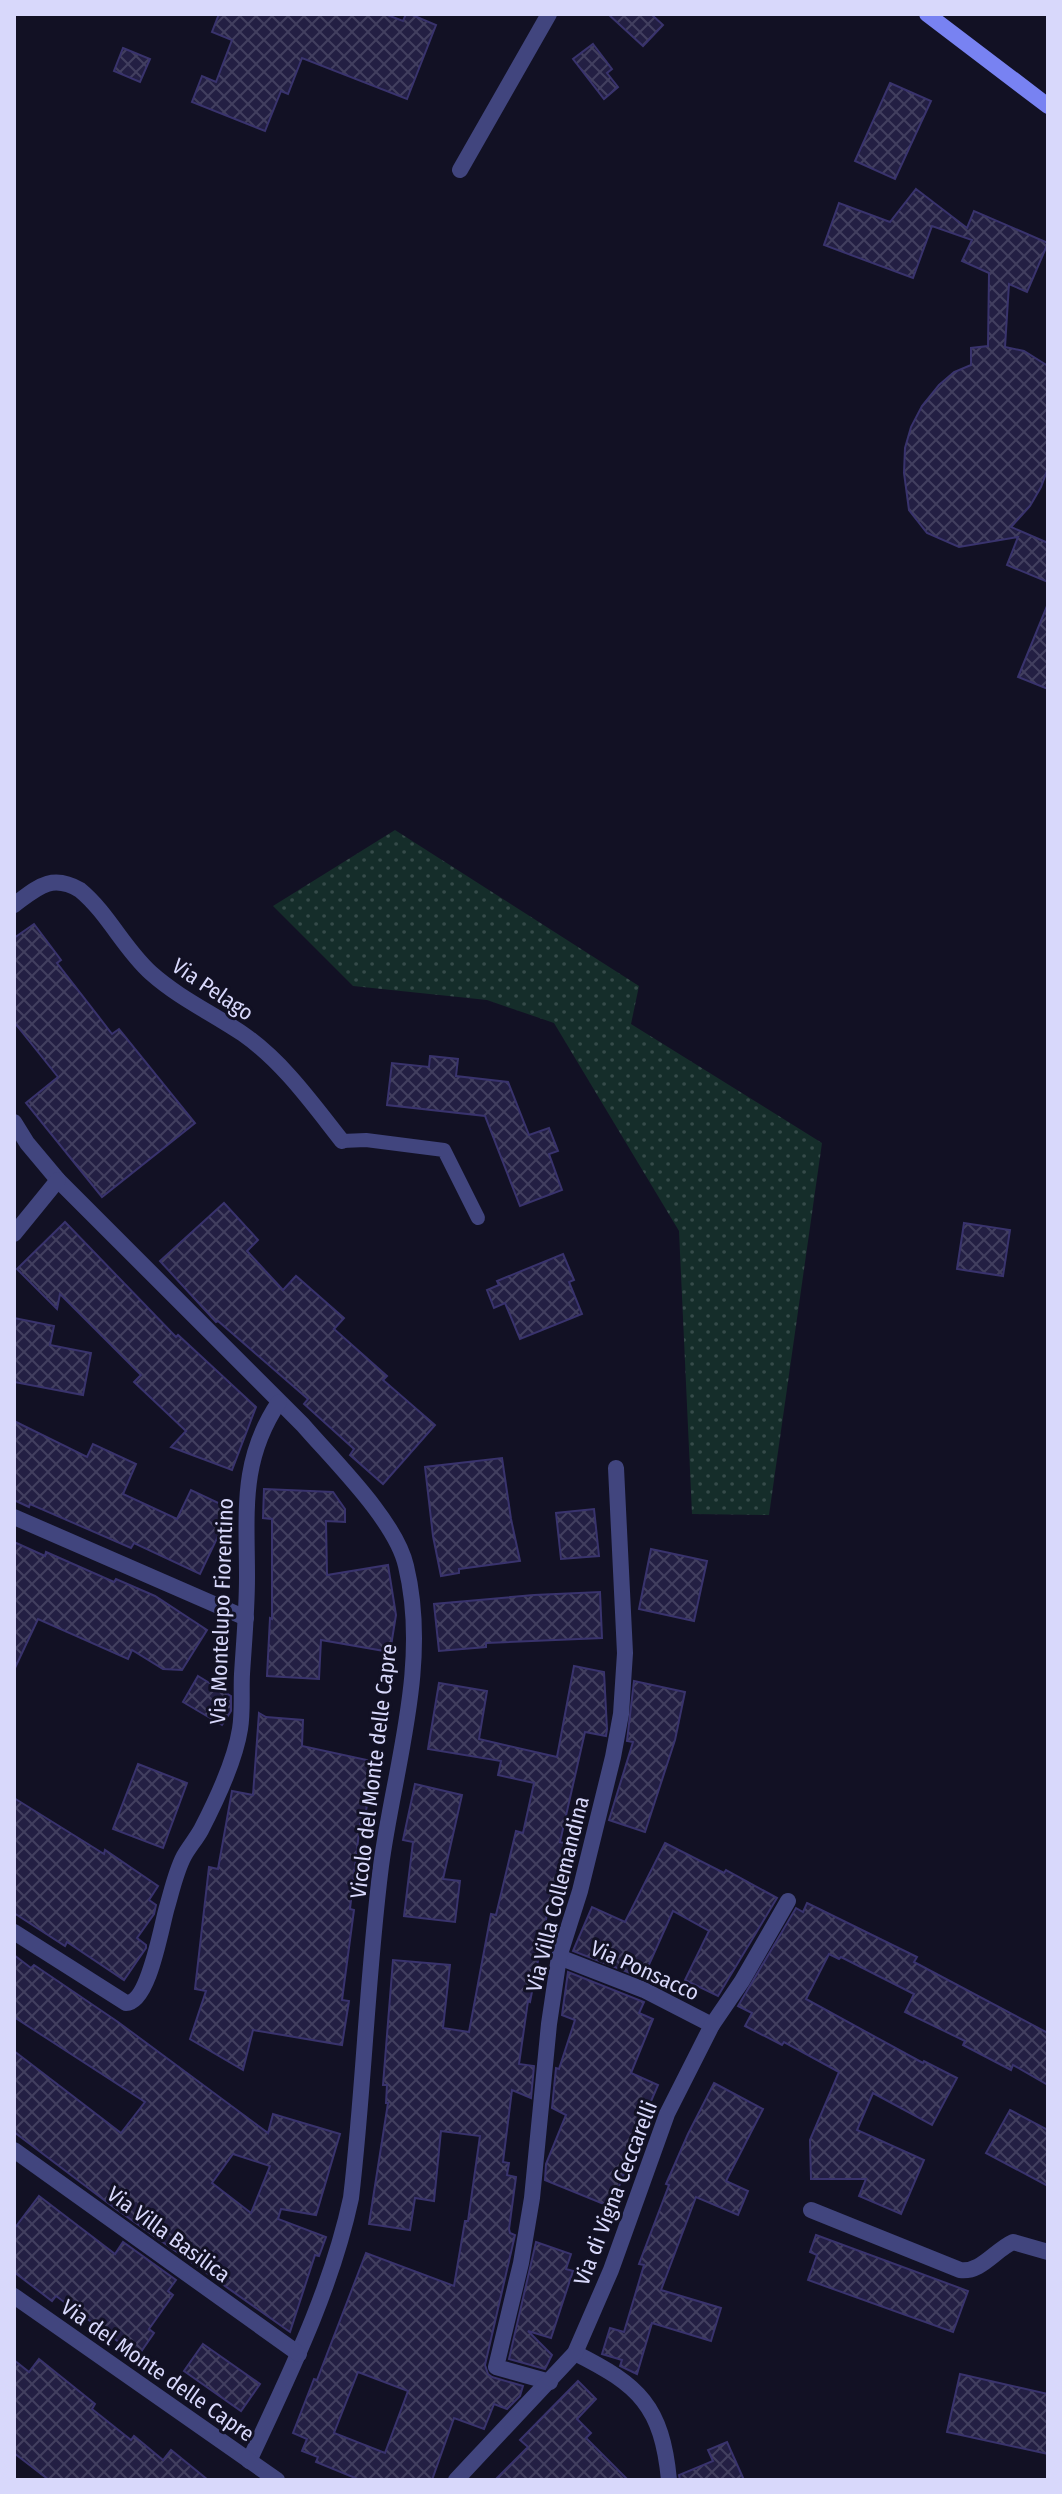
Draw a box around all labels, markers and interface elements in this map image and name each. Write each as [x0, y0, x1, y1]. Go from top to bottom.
street label: Via Pelago [167, 952, 259, 1026]
street label: Via Montelupo Fiorentino [204, 1497, 239, 1725]
street label: Vicolo del Monte delle Capre [344, 1642, 403, 1900]
street label: Via Villa Collemandina [520, 1794, 595, 1995]
street label: Via Ponsacco [586, 1934, 703, 2006]
street label: Via di Vigna Ceccarelli [568, 2097, 663, 2289]
street label: Via Villa Basilica [102, 2181, 236, 2288]
street label: Via del Monte delle Capre [56, 2293, 260, 2447]

